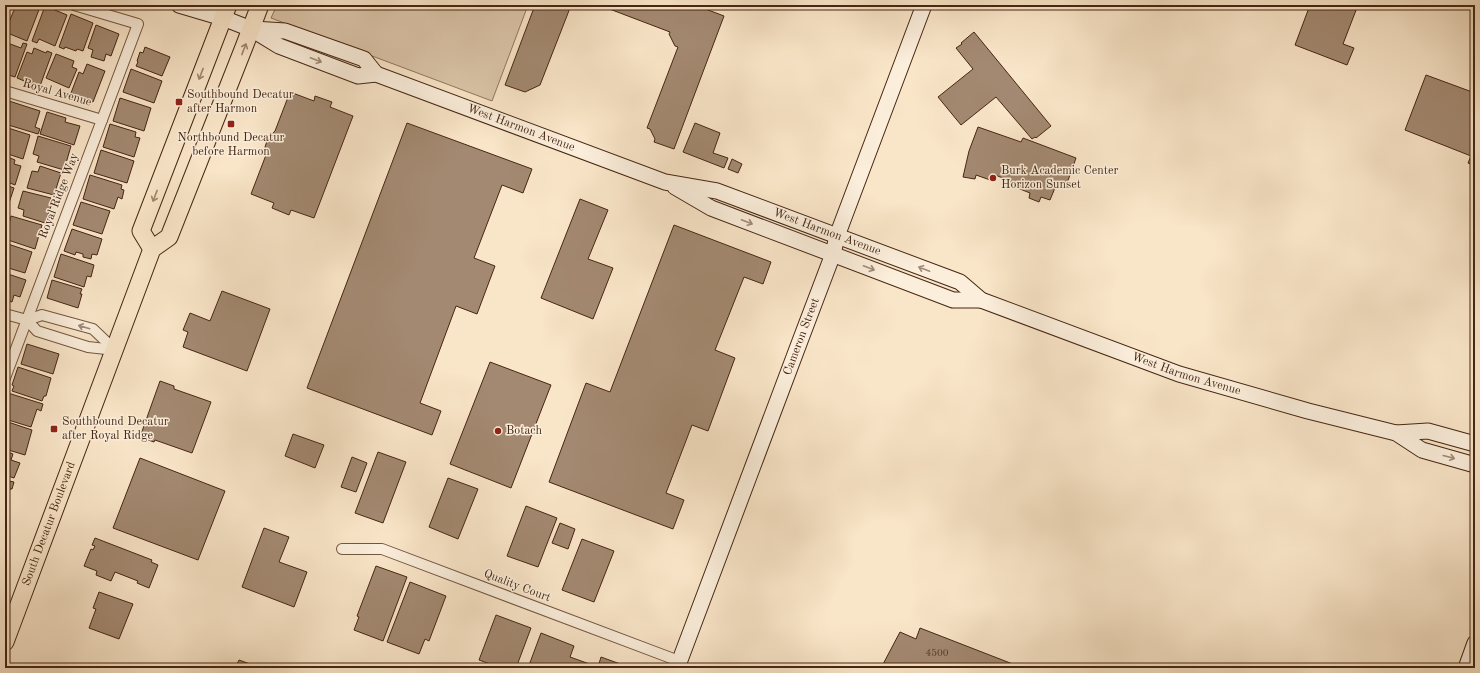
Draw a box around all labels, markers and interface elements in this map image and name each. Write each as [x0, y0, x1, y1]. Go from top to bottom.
one-way arrow [240, 44, 248, 56]
one-way arrow [309, 56, 321, 64]
one-way arrow [197, 68, 205, 80]
street label: Royal Avenue [21, 77, 93, 109]
place label: Southbound Decatur after Harmon [187, 89, 294, 115]
marker: Southbound Decatur after Harmon [174, 97, 184, 107]
street label: West Harmon Avenue [465, 103, 577, 154]
marker: Northbound Decatur before Harmon [226, 119, 236, 129]
place label: Northbound Decatur before Harmon [177, 132, 285, 158]
street label: Royal Ridge Way [37, 151, 81, 240]
place label: Burk Academic Center Horizon Sunset [1001, 165, 1118, 191]
marker: Burk Academic Center Horizon Sunset [988, 173, 998, 183]
one-way arrow [150, 189, 158, 201]
street label: West Harmon Avenue [772, 207, 883, 258]
one-way arrow [741, 219, 754, 226]
one-way arrow [918, 264, 930, 272]
one-way arrow [862, 265, 874, 273]
street label: Cameron Street [782, 296, 822, 377]
one-way arrow [78, 323, 91, 330]
street label: West Harmon Avenue [1130, 351, 1242, 397]
place label: Southbound Decatur after Royal Ridge [62, 416, 169, 442]
marker: Southbound Decatur after Royal Ridge [49, 424, 59, 434]
place label: Botach [506, 425, 543, 437]
marker: Botach [493, 426, 503, 436]
one-way arrow [1442, 454, 1455, 461]
street label: South Decatur Boulevard [20, 460, 78, 588]
street label: Quality Court [482, 568, 552, 604]
house number: 4500 [925, 648, 949, 658]

